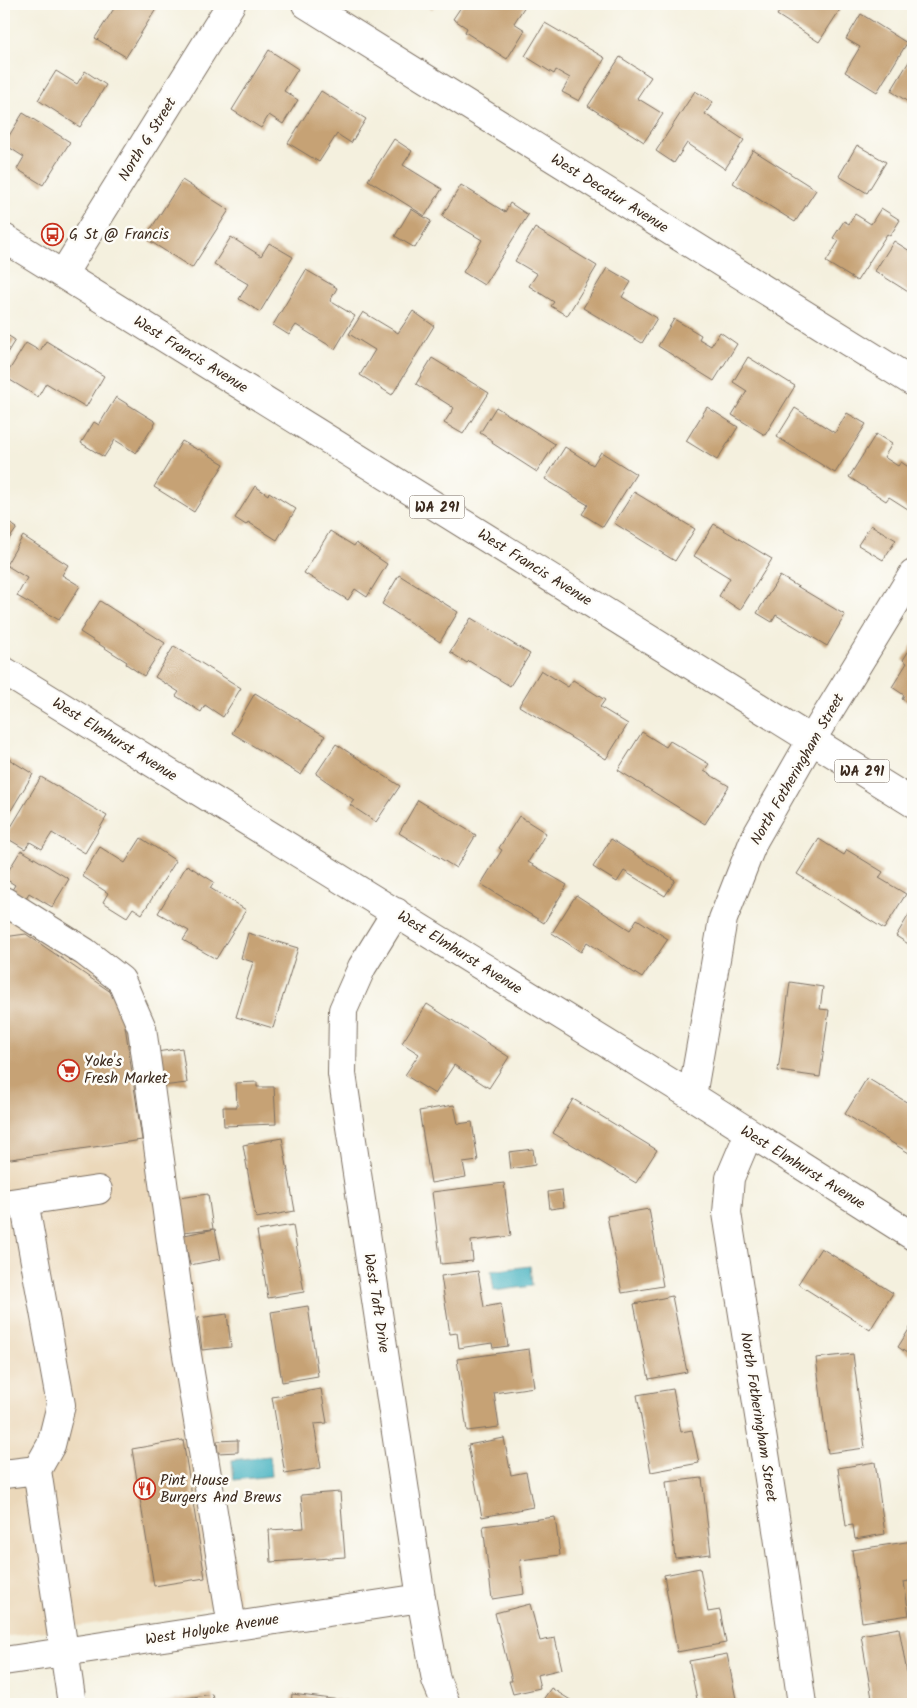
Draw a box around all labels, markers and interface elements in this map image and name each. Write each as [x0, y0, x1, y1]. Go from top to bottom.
street label: North G Street [113, 93, 183, 186]
street label: West Decatur Avenue [546, 148, 673, 240]
bus stop icon: G St @ Francis [41, 222, 65, 246]
place label: G St @ Francis [69, 223, 170, 247]
street label: West Francis Avenue [128, 310, 253, 400]
road number: WA 291 [410, 496, 464, 518]
street label: West Francis Avenue [472, 523, 597, 613]
street label: North Fotheringham Street [745, 689, 851, 850]
street label: West Elmhurst Avenue [47, 692, 182, 788]
road number: WA 291 [834, 759, 890, 782]
street label: West Elmhurst Avenue [392, 905, 527, 1001]
place label: Yoke's Fresh Market [84, 1050, 168, 1091]
supermarket icon: Yoke's Fresh Market [56, 1058, 80, 1082]
street label: West Elmhurst Avenue [735, 1120, 870, 1216]
street label: West Taft Drive [356, 1252, 396, 1355]
street label: North Fotheringham Street [733, 1330, 783, 1504]
place label: Pint House Burgers And Brews [160, 1469, 282, 1510]
restaurant icon: Pint House Burgers And Brews [132, 1477, 156, 1501]
street label: West Holyoke Avenue [144, 1608, 281, 1652]

